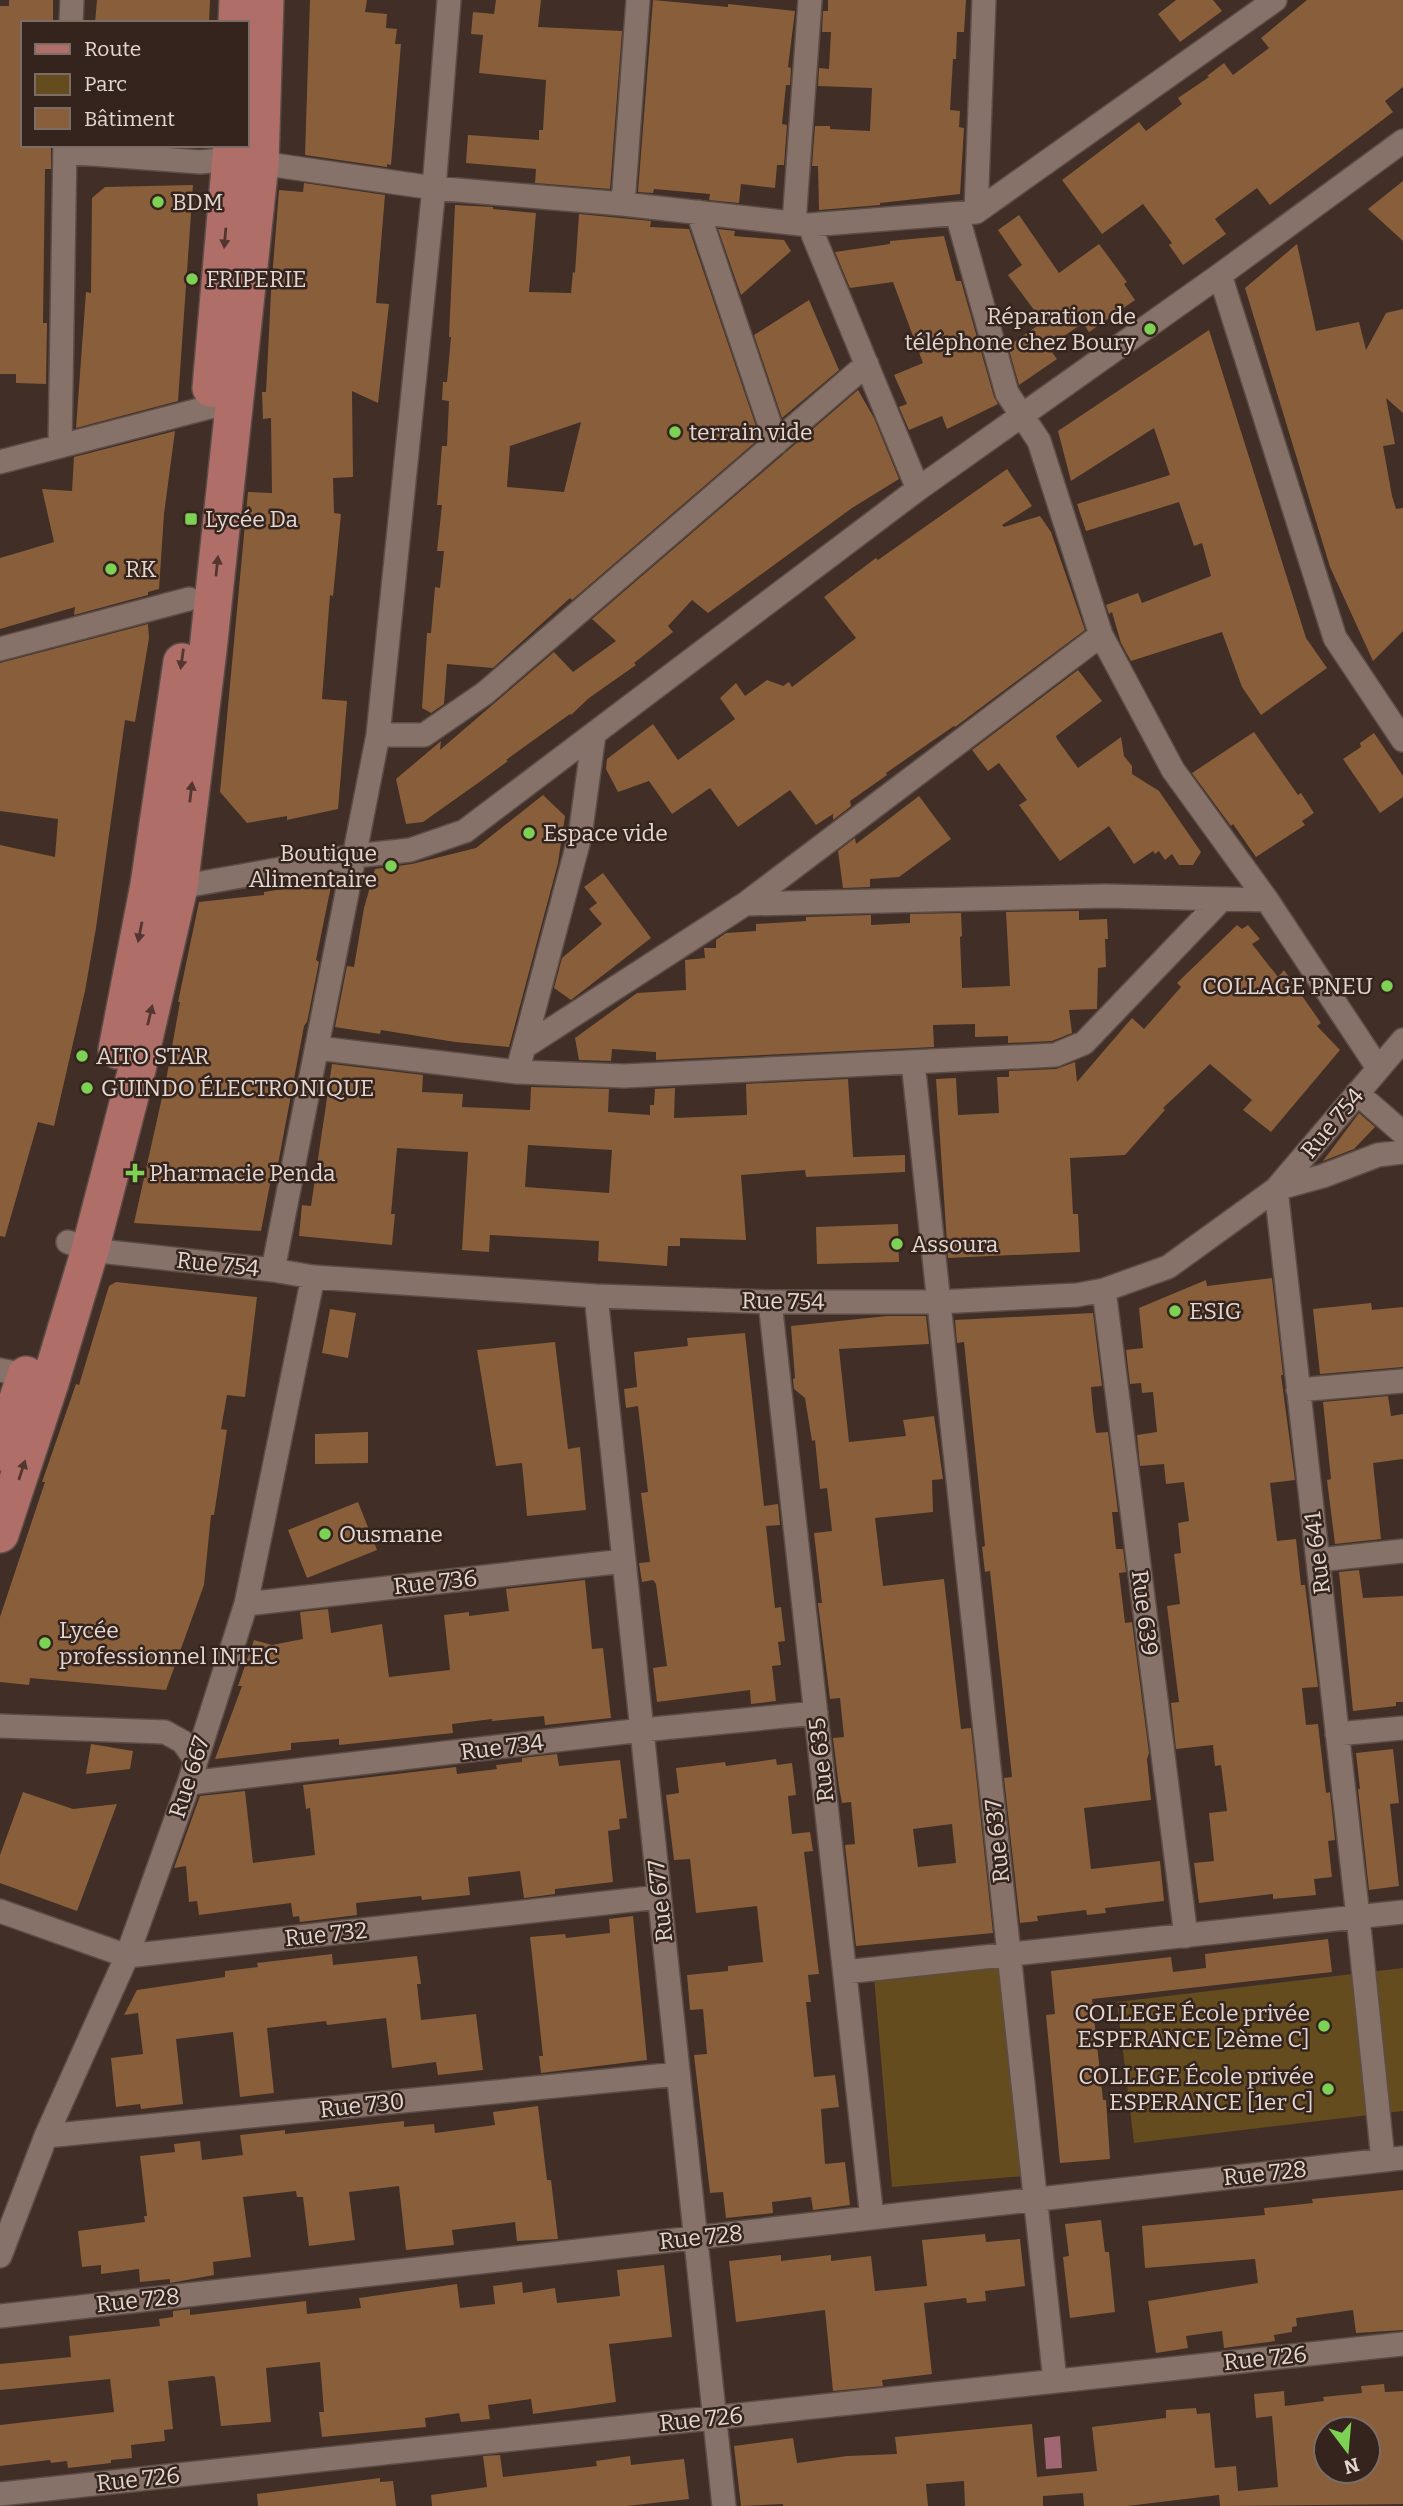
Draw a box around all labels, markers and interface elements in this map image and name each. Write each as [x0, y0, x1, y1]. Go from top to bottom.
legend [21, 21, 248, 147]
text: Route [84, 36, 141, 62]
text: Parc [84, 71, 127, 97]
text: Bâtiment [84, 106, 175, 132]
place label: BDM [172, 188, 223, 216]
marker: BDM [150, 194, 166, 210]
one-way arrow [219, 227, 230, 249]
place label: FRIPERIE [206, 265, 307, 293]
marker: FRIPERIE [184, 271, 200, 287]
place label: Réparation de téléphone chez Boury [905, 302, 1137, 356]
marker: Réparation de téléphone chez Boury [1142, 321, 1158, 337]
place label: terrain vide [689, 418, 813, 446]
marker: terrain vide [667, 424, 683, 440]
place label: Lycée Da [205, 505, 298, 533]
marker: Lycée Da [183, 511, 199, 527]
one-way arrow [212, 554, 223, 576]
place label: RK [125, 555, 156, 583]
marker: RK [103, 561, 119, 577]
one-way arrow [177, 648, 188, 670]
one-way arrow [185, 780, 196, 802]
place label: Espace vide [543, 819, 668, 847]
marker: Espace vide [521, 825, 537, 841]
place label: Boutique Alimentaire [249, 839, 377, 893]
marker: Boutique Alimentaire [383, 858, 399, 874]
one-way arrow [134, 921, 145, 943]
place label: COLLAGE PNEU [1202, 972, 1373, 1000]
marker: COLLAGE PNEU [1379, 978, 1395, 994]
one-way arrow [144, 1004, 155, 1026]
place label: AITO STAR [96, 1042, 209, 1070]
marker: AITO STAR [74, 1048, 90, 1064]
place label: GUINDO ÉLECTRONIQUE [101, 1074, 374, 1102]
marker: GUINDO ÉLECTRONIQUE [79, 1080, 95, 1096]
street label: Rue 754 [1295, 1082, 1370, 1164]
place label: Pharmacie Penda [149, 1159, 336, 1187]
marker: Pharmacie Penda [127, 1165, 143, 1181]
place label: Assoura [911, 1230, 999, 1258]
marker: Assoura [889, 1236, 905, 1252]
street label: Rue 754 [175, 1246, 261, 1282]
street label: Rue 754 [741, 1286, 825, 1316]
place label: ESIG [1189, 1297, 1242, 1325]
marker: ESIG [1167, 1303, 1183, 1319]
one-way arrow [17, 1459, 27, 1480]
street label: Rue 641 [1298, 1510, 1336, 1596]
place label: Ousmane [339, 1520, 443, 1548]
marker: Ousmane [317, 1526, 333, 1542]
street label: Rue 736 [392, 1564, 478, 1600]
street label: Rue 639 [1126, 1569, 1164, 1657]
place label: Lycée professionnel INTEC [59, 1616, 278, 1670]
marker: Lycée professionnel INTEC [37, 1635, 53, 1651]
street label: Rue 635 [803, 1716, 839, 1804]
street label: Rue 734 [459, 1728, 546, 1766]
street label: Rue 667 [163, 1732, 215, 1821]
street label: Rue 637 [979, 1797, 1015, 1884]
street label: Rue 677 [642, 1858, 678, 1944]
street label: Rue 732 [283, 1916, 369, 1952]
place label: COLLEGE École privée ESPERANCE [2ème C] [1074, 1999, 1310, 2053]
marker: COLLEGE École privée ESPERANCE [2ème C] [1316, 2018, 1332, 2034]
place label: COLLEGE École privée ESPERANCE [1er C] [1078, 2062, 1314, 2116]
marker: COLLEGE École privée ESPERANCE [1er C] [1320, 2081, 1336, 2097]
street label: Rue 730 [318, 2087, 406, 2123]
street label: Rue 728 [1222, 2155, 1308, 2191]
street label: Rue 728 [658, 2219, 744, 2255]
street label: Rue 728 [95, 2282, 181, 2318]
street label: Rue 726 [1222, 2340, 1308, 2376]
street label: Rue 726 [658, 2401, 744, 2437]
north arrow [1312, 2415, 1382, 2485]
text: N [1341, 2453, 1362, 2479]
street label: Rue 726 [95, 2461, 181, 2497]

